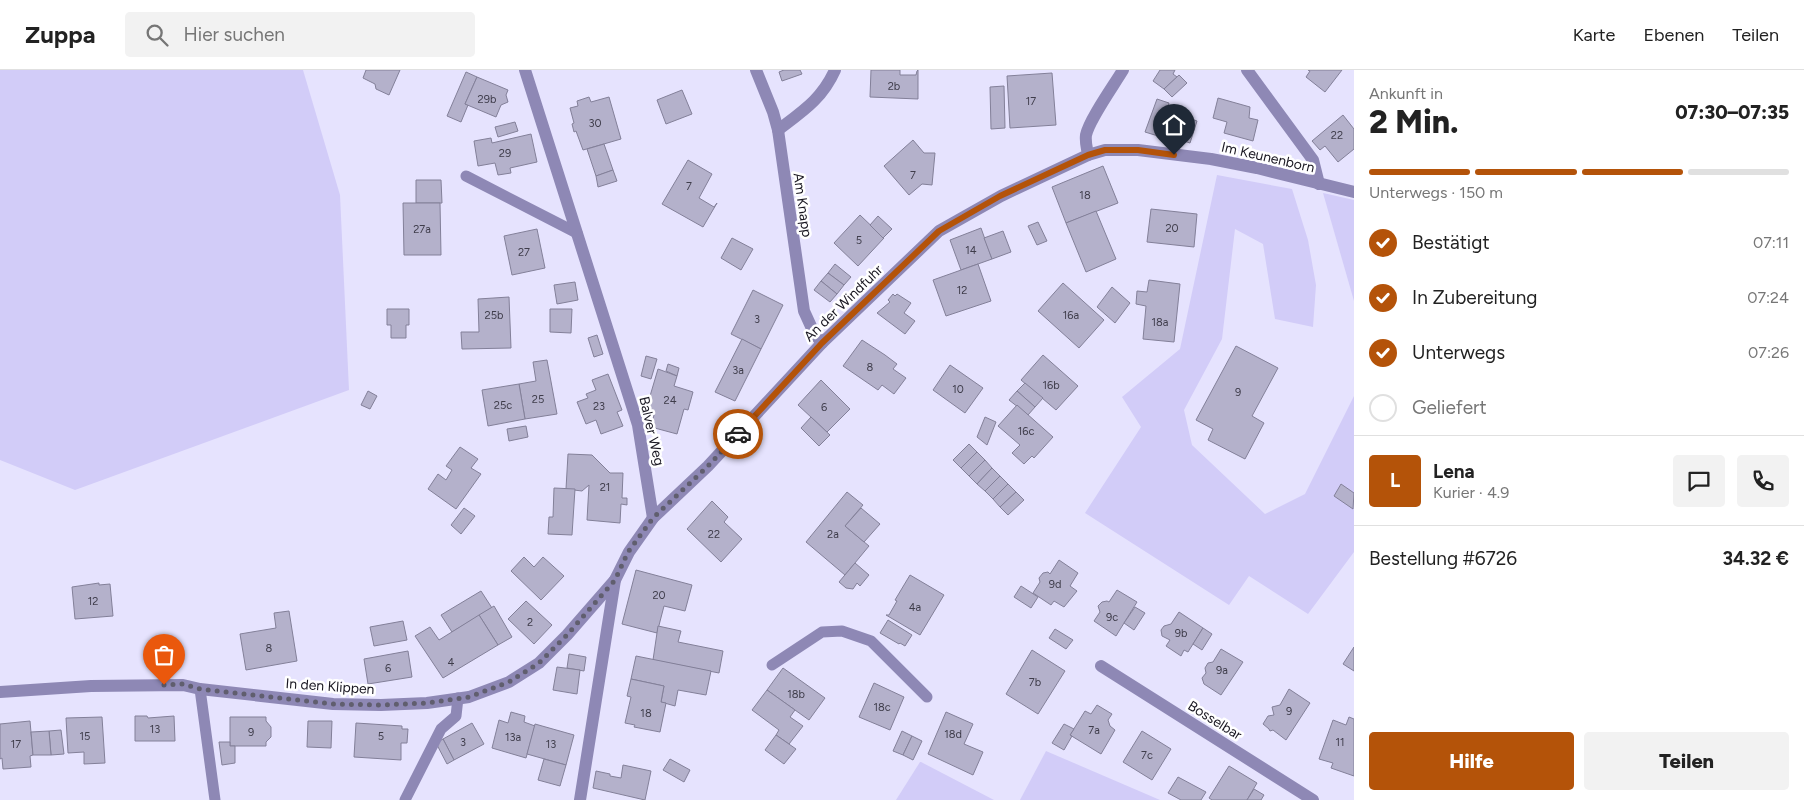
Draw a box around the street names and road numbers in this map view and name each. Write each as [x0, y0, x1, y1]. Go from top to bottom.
street label: Im Keunenborn [1220, 138, 1316, 177]
street label: Am Knapp [790, 172, 815, 238]
street label: An der Windfuhr [800, 261, 886, 345]
street label: Balver Weg [635, 395, 668, 467]
street label: In den Klippen [285, 675, 375, 698]
street label: Bosselbar [1185, 697, 1245, 744]

